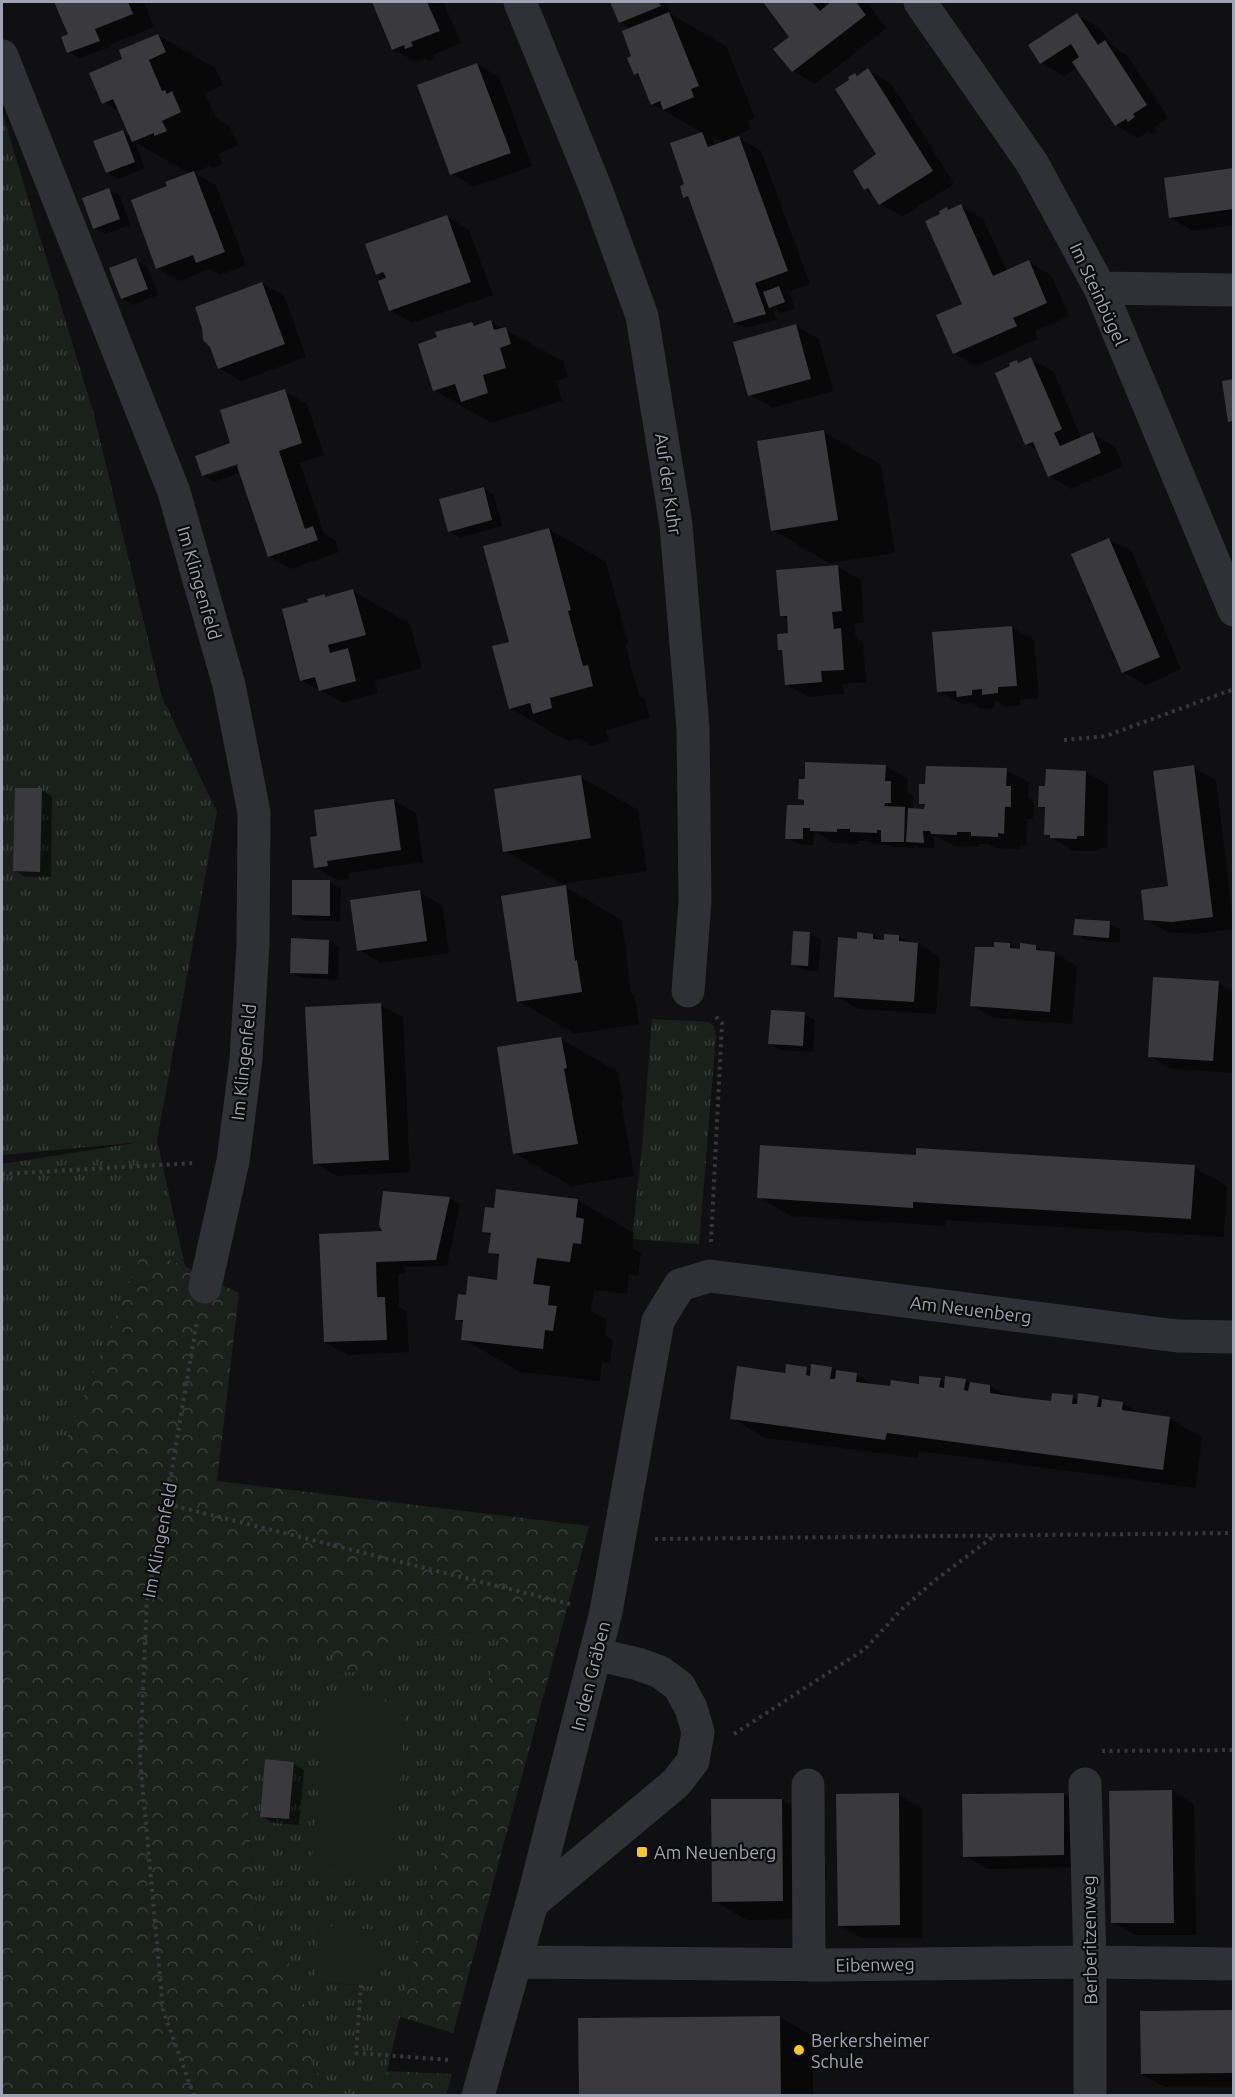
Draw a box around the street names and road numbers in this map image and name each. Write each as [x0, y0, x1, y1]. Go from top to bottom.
street label: Im Steinbügel [1066, 239, 1132, 349]
street label: Auf der Kuhr [652, 432, 686, 536]
street label: Im Klingenfeld [174, 524, 226, 642]
street label: Im Klingenfeld [227, 1003, 259, 1121]
street label: Am Neuenberg [909, 1292, 1033, 1326]
street label: Im Klingenfeld [138, 1481, 180, 1599]
street label: In den Gräben [567, 1619, 613, 1733]
street label: Berberitzenweg [1078, 1875, 1100, 2005]
street label: Eibenweg [835, 1953, 915, 1975]

